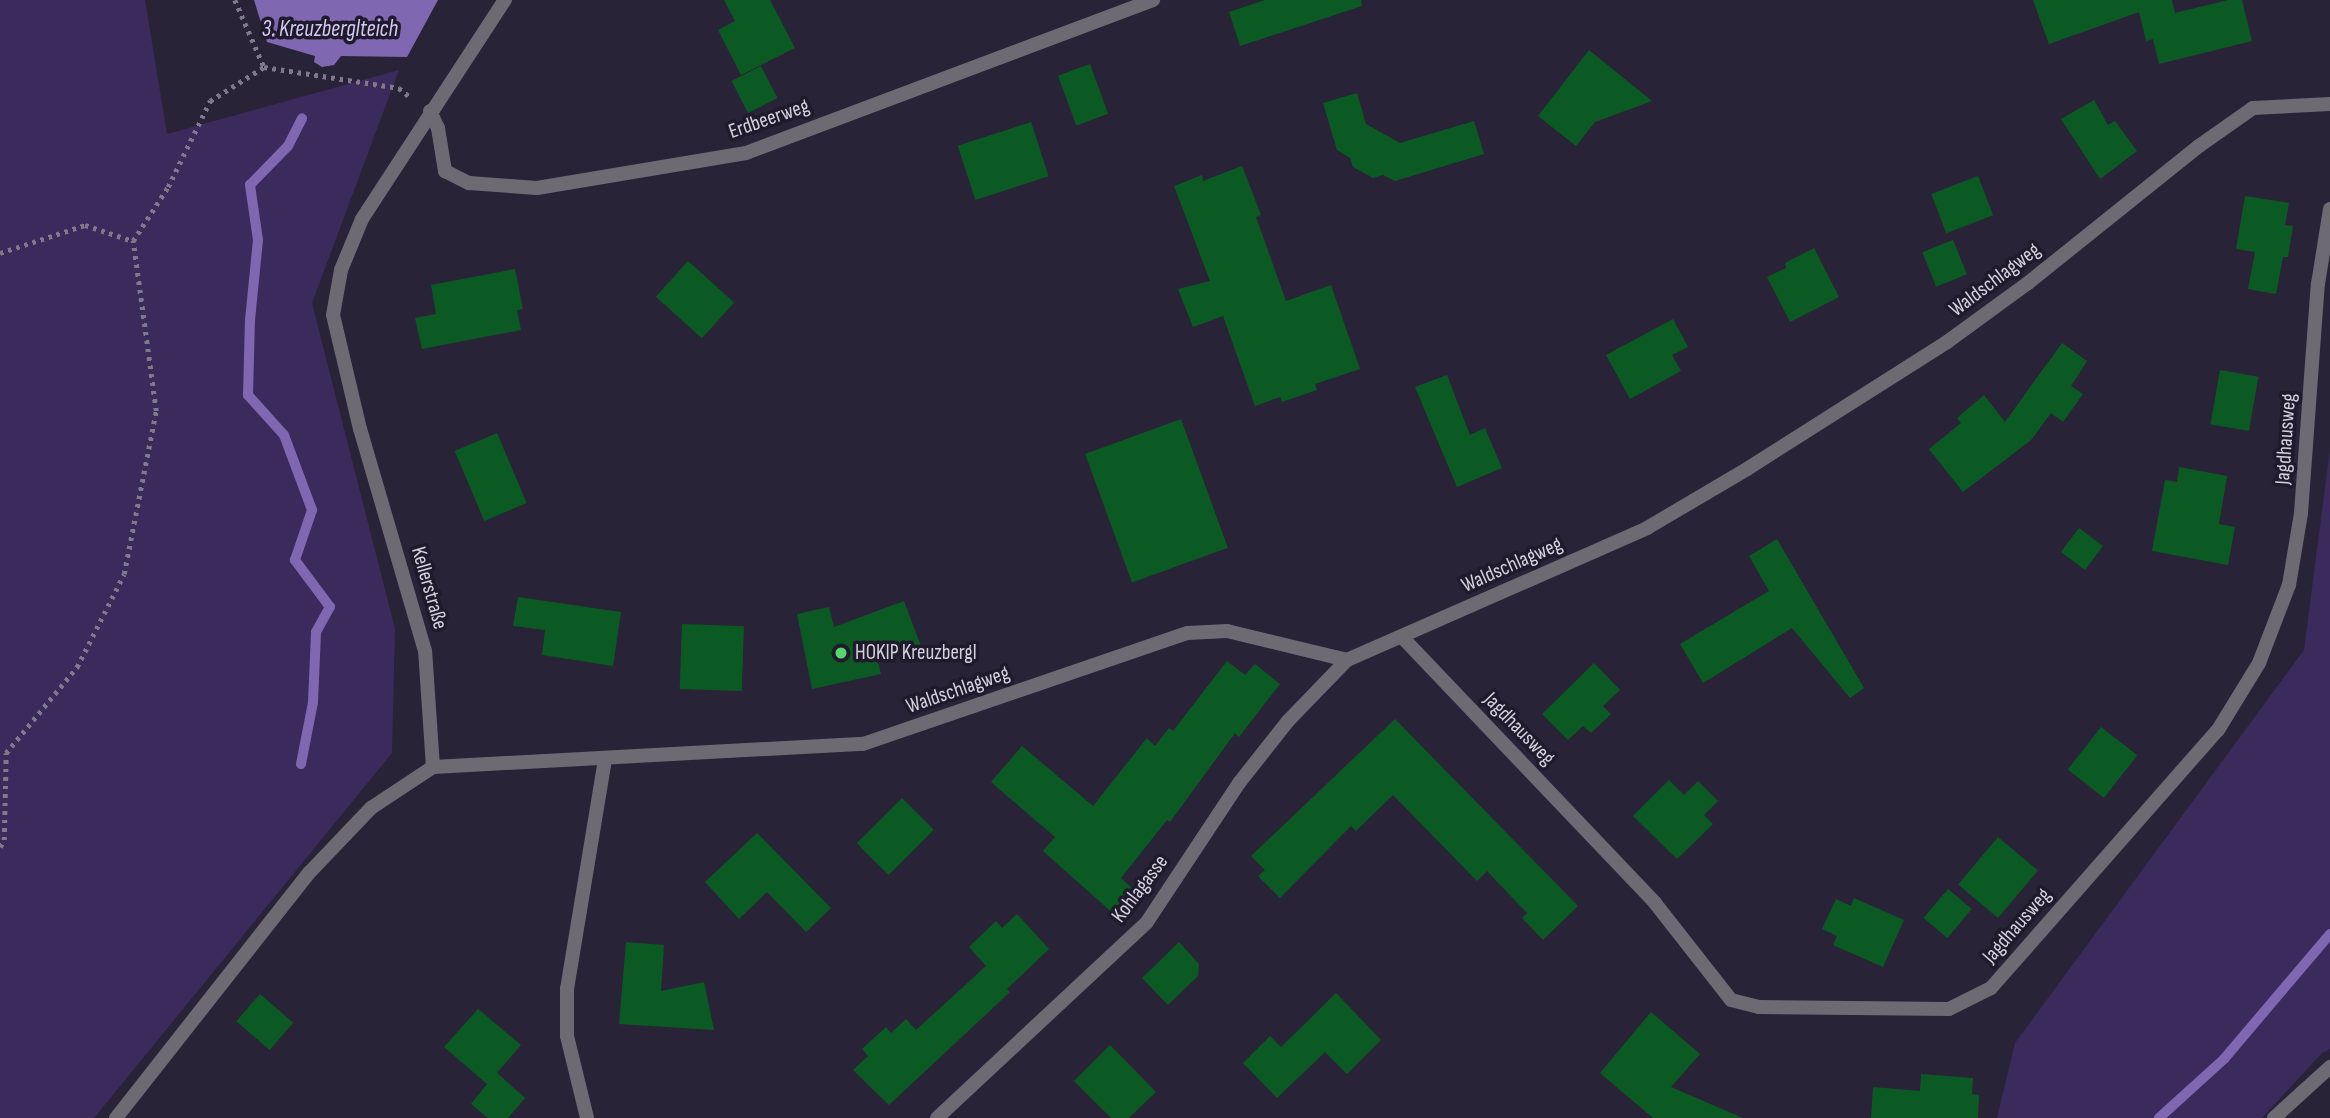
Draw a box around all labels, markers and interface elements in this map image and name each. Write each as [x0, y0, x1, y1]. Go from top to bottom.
water label: 3. Kreuzberglteich [262, 15, 398, 43]
street label: Erdbeerweg [725, 93, 813, 145]
street label: Waldschlagweg [1944, 238, 2046, 322]
street label: Jagdhausweg [2270, 393, 2302, 485]
street label: Waldschlagweg [1458, 532, 1566, 598]
street label: Kellerstraße [405, 544, 453, 632]
place label: HOKIP Kreuzbergl [855, 640, 977, 666]
marker: HOKIP Kreuzbergl [833, 645, 849, 661]
street label: Waldschlagweg [903, 661, 1013, 719]
street label: Jagdhausweg [1478, 687, 1560, 771]
street label: Kohlagasse [1106, 850, 1174, 928]
street label: Jagdhausweg [1978, 883, 2056, 969]

